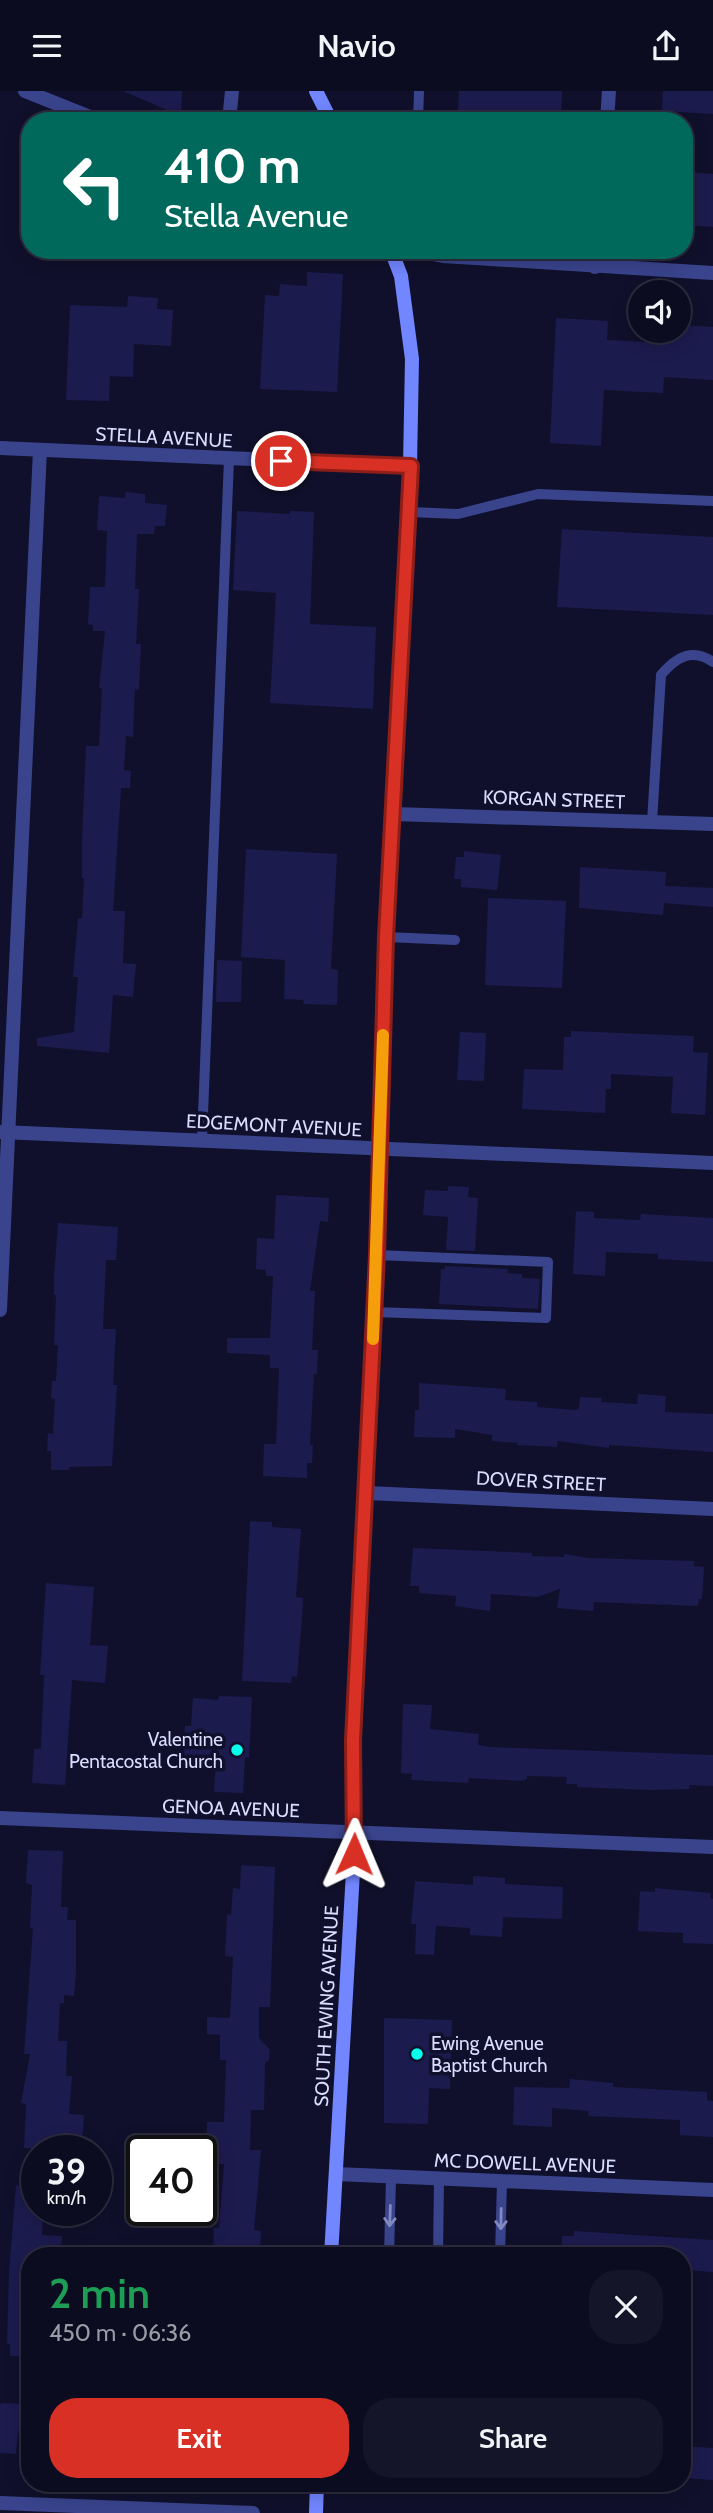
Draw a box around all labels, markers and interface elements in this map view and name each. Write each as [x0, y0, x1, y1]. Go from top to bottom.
text: Navio [317, 26, 396, 65]
icon: menu [28, 27, 66, 65]
icon: share [647, 27, 685, 65]
text: 410 m [164, 136, 300, 195]
icon: left [49, 140, 140, 231]
text: Stella Avenue [164, 196, 348, 235]
map controls [628, 280, 691, 343]
button: sound [628, 280, 691, 343]
street label: STELLA AVENUE [95, 422, 233, 453]
pin [251, 431, 311, 491]
icon: arrive [262, 442, 300, 480]
street label: KORGAN STREET [482, 786, 625, 813]
street label: EDGEMONT AVENUE [186, 1109, 362, 1142]
street label: DOVER STREET [475, 1467, 606, 1496]
place label: Valentine Pentacostal Church [69, 1728, 223, 1773]
marker: Valentine Pentacostal Church [229, 1742, 245, 1758]
street label: GENOA AVENUE [162, 1795, 300, 1822]
position arrow [317, 1817, 391, 1891]
street label: SOUTH EWING AVENUE [310, 1905, 343, 2107]
place label: Ewing Avenue Baptist Church [431, 2032, 548, 2077]
marker: Ewing Avenue Baptist Church [409, 2046, 425, 2062]
speed limit sign: 40 [126, 2135, 217, 2226]
street label: MC DOWELL AVENUE [434, 2149, 616, 2178]
text: 39 [47, 2150, 86, 2193]
text: km/h [47, 2187, 86, 2209]
one-way arrow [384, 2204, 397, 2227]
one-way arrow [494, 2207, 508, 2230]
text: 2 min [49, 2267, 150, 2319]
button: close [589, 2270, 663, 2344]
text: 450 m · 06:36 [49, 2319, 191, 2347]
button: Exit [49, 2398, 349, 2478]
button: Share [363, 2398, 663, 2478]

